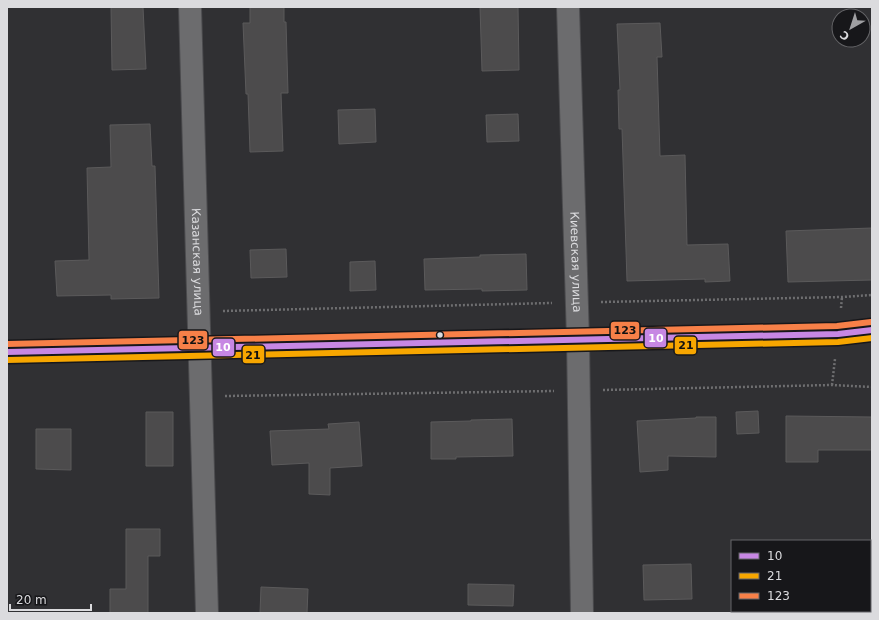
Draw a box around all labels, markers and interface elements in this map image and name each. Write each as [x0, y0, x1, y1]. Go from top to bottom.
north arrow [831, 8, 871, 48]
text: С [838, 28, 852, 43]
street label: Казанская улица [189, 208, 206, 316]
street label: Киевская улица [567, 211, 584, 313]
line badge: 123 [610, 321, 640, 340]
text: 123 [614, 324, 636, 337]
line badge: 10 [644, 328, 667, 348]
line badge: 123 [178, 330, 208, 350]
unlabelled marker [435, 330, 445, 340]
text: 10 [648, 332, 664, 345]
text: 123 [182, 334, 204, 347]
line badge: 21 [674, 336, 697, 355]
line badge: 10 [212, 338, 235, 357]
text: 21 [678, 339, 694, 352]
text: 10 [215, 341, 231, 354]
line badge: 21 [242, 345, 265, 364]
text: 21 [245, 349, 261, 362]
legend [731, 540, 871, 612]
text: 10 [767, 549, 782, 563]
text: 21 [767, 569, 782, 583]
scale bar [10, 586, 91, 612]
text: 123 [767, 589, 790, 603]
text: 20 m [16, 593, 47, 607]

